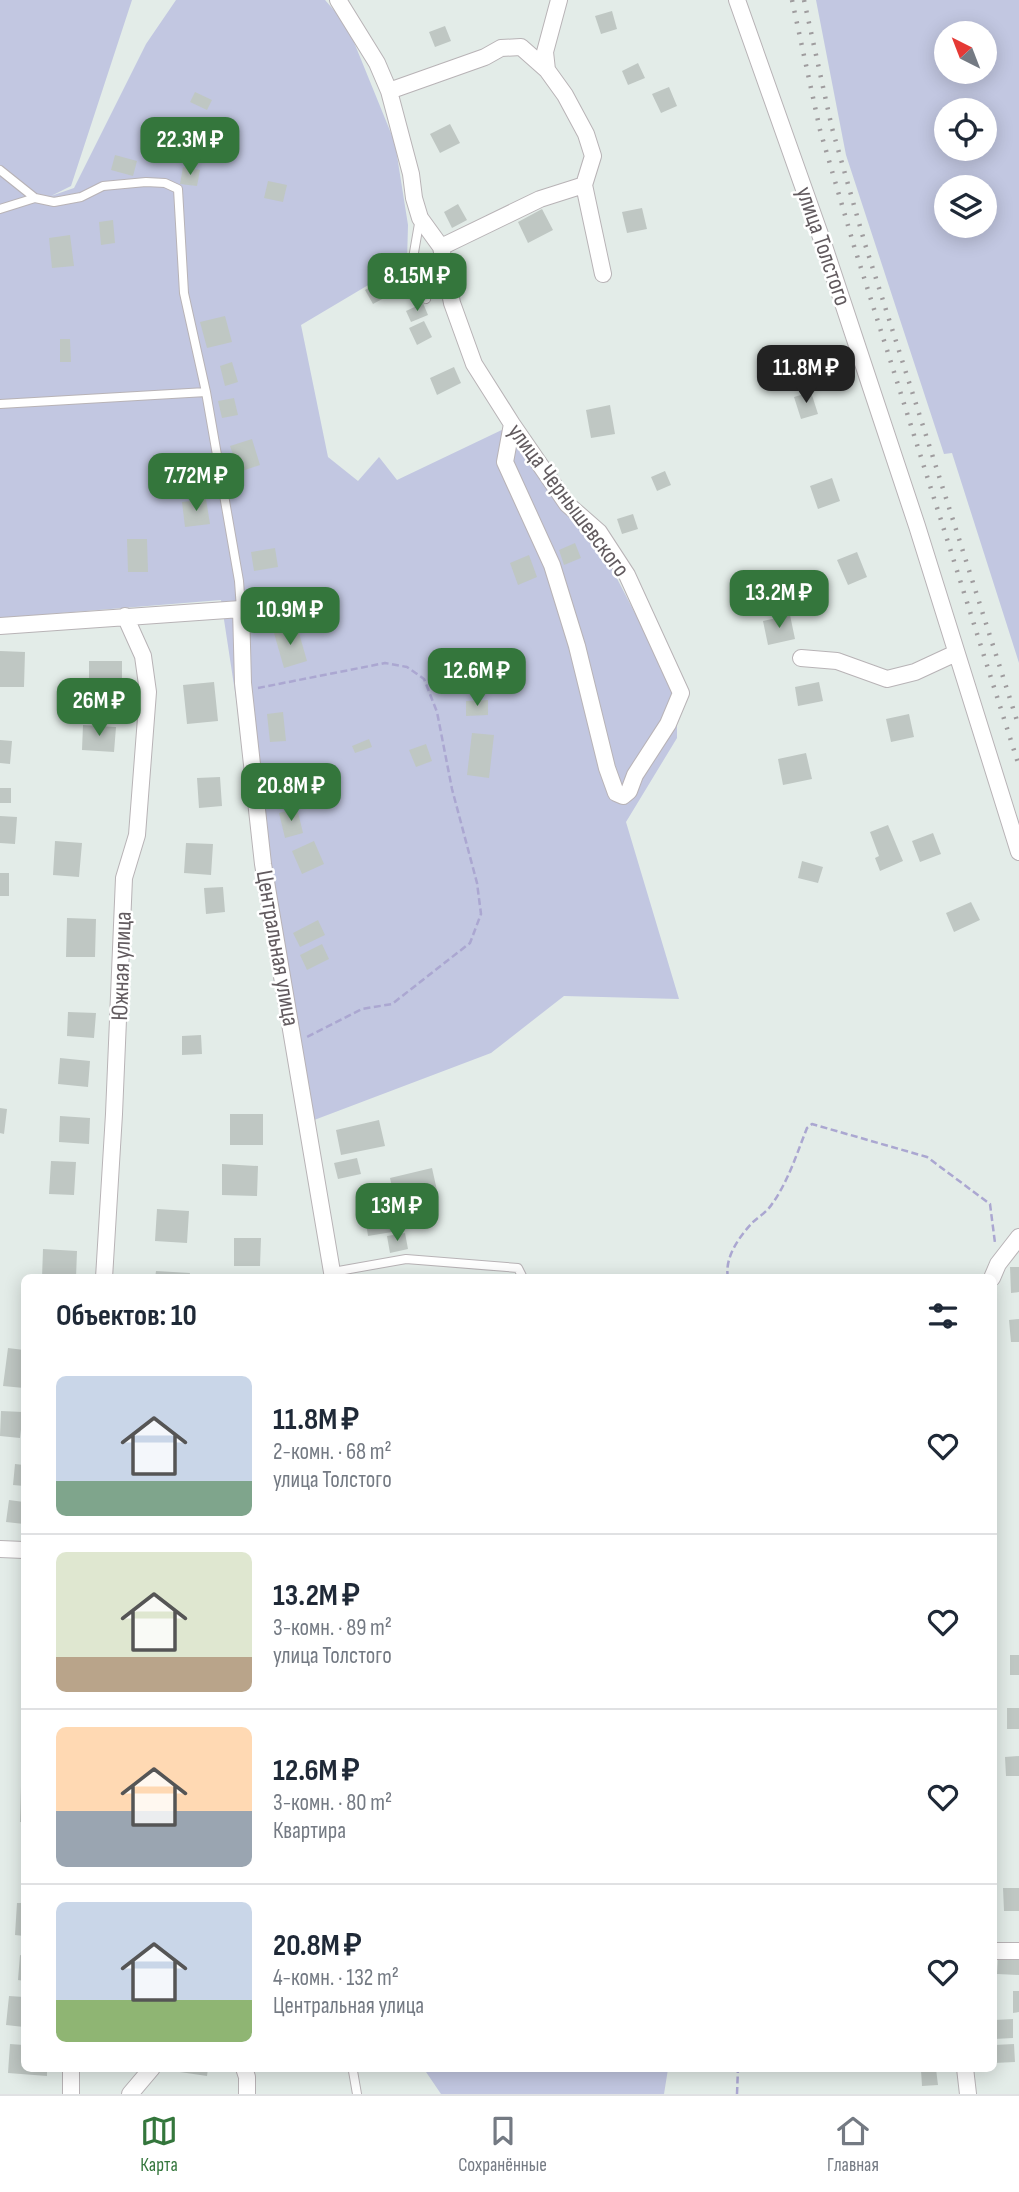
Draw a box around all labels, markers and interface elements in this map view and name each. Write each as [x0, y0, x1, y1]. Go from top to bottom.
north arrow [934, 21, 998, 84]
map controls [934, 21, 997, 238]
button: locate [934, 98, 997, 161]
pin: 22.3M ₽ [125, 118, 255, 177]
text: 22.3M ₽ [156, 126, 224, 154]
button: layers [934, 175, 997, 238]
street label: улица Толстого [790, 183, 857, 309]
pin: 8.15M ₽ [352, 254, 482, 313]
text: 8.15M ₽ [384, 262, 450, 290]
pin: 11.8M ₽ [741, 346, 871, 405]
text: 11.8M ₽ [773, 354, 839, 382]
street label: улица Чернышевского [501, 418, 636, 583]
pin: 7.72M ₽ [131, 454, 261, 513]
text: 7.72M ₽ [164, 462, 228, 490]
pin: 13.2M ₽ [714, 570, 844, 630]
text: 13.2M ₽ [746, 579, 812, 607]
pin: 10.9M ₽ [225, 588, 355, 647]
text: 10.9M ₽ [257, 596, 323, 624]
pin: 12.6M ₽ [412, 648, 542, 708]
text: 12.6M ₽ [444, 657, 510, 685]
pin: 26M ₽ [50, 678, 148, 738]
text: 26M ₽ [73, 687, 125, 715]
pin: 20.8M ₽ [226, 764, 356, 823]
text: 20.8M ₽ [257, 772, 325, 800]
street label: Центральная улица [250, 868, 305, 1028]
street label: Южная улица [105, 911, 138, 1021]
pin: 13M ₽ [348, 1184, 446, 1243]
text: 13M ₽ [372, 1192, 422, 1220]
icon: filters [924, 1297, 962, 1335]
text: Объектов: 10 [56, 1298, 197, 1334]
text: 11.8M ₽ [273, 1402, 359, 1438]
icon: home [112, 1404, 196, 1488]
icon: heart [924, 1427, 962, 1465]
text: 2-комн. · 68 m² [273, 1438, 392, 1466]
text: улица Толстого [273, 1466, 392, 1494]
text: 13.2M ₽ [273, 1578, 360, 1614]
icon: home [112, 1580, 196, 1664]
icon: heart [924, 1603, 962, 1641]
text: 3-комн. · 89 m² [273, 1614, 392, 1642]
text: улица Толстого [273, 1642, 392, 1670]
text: 12.6M ₽ [273, 1753, 360, 1789]
icon: home [112, 1755, 196, 1839]
icon: heart [924, 1778, 962, 1816]
text: 3-комн. · 80 m² [273, 1789, 392, 1817]
text: Квартира [273, 1817, 346, 1845]
text: 20.8M ₽ [273, 1928, 362, 1964]
icon: home [112, 1930, 196, 2014]
icon: heart [924, 1953, 962, 1991]
text: 4-комн. · 132 m² [273, 1964, 399, 1992]
text: Центральная улица [273, 1992, 424, 2020]
tab: Карта [140, 2112, 178, 2177]
tab: Сохранённые [458, 2112, 547, 2177]
tab: Главная [827, 2112, 879, 2177]

